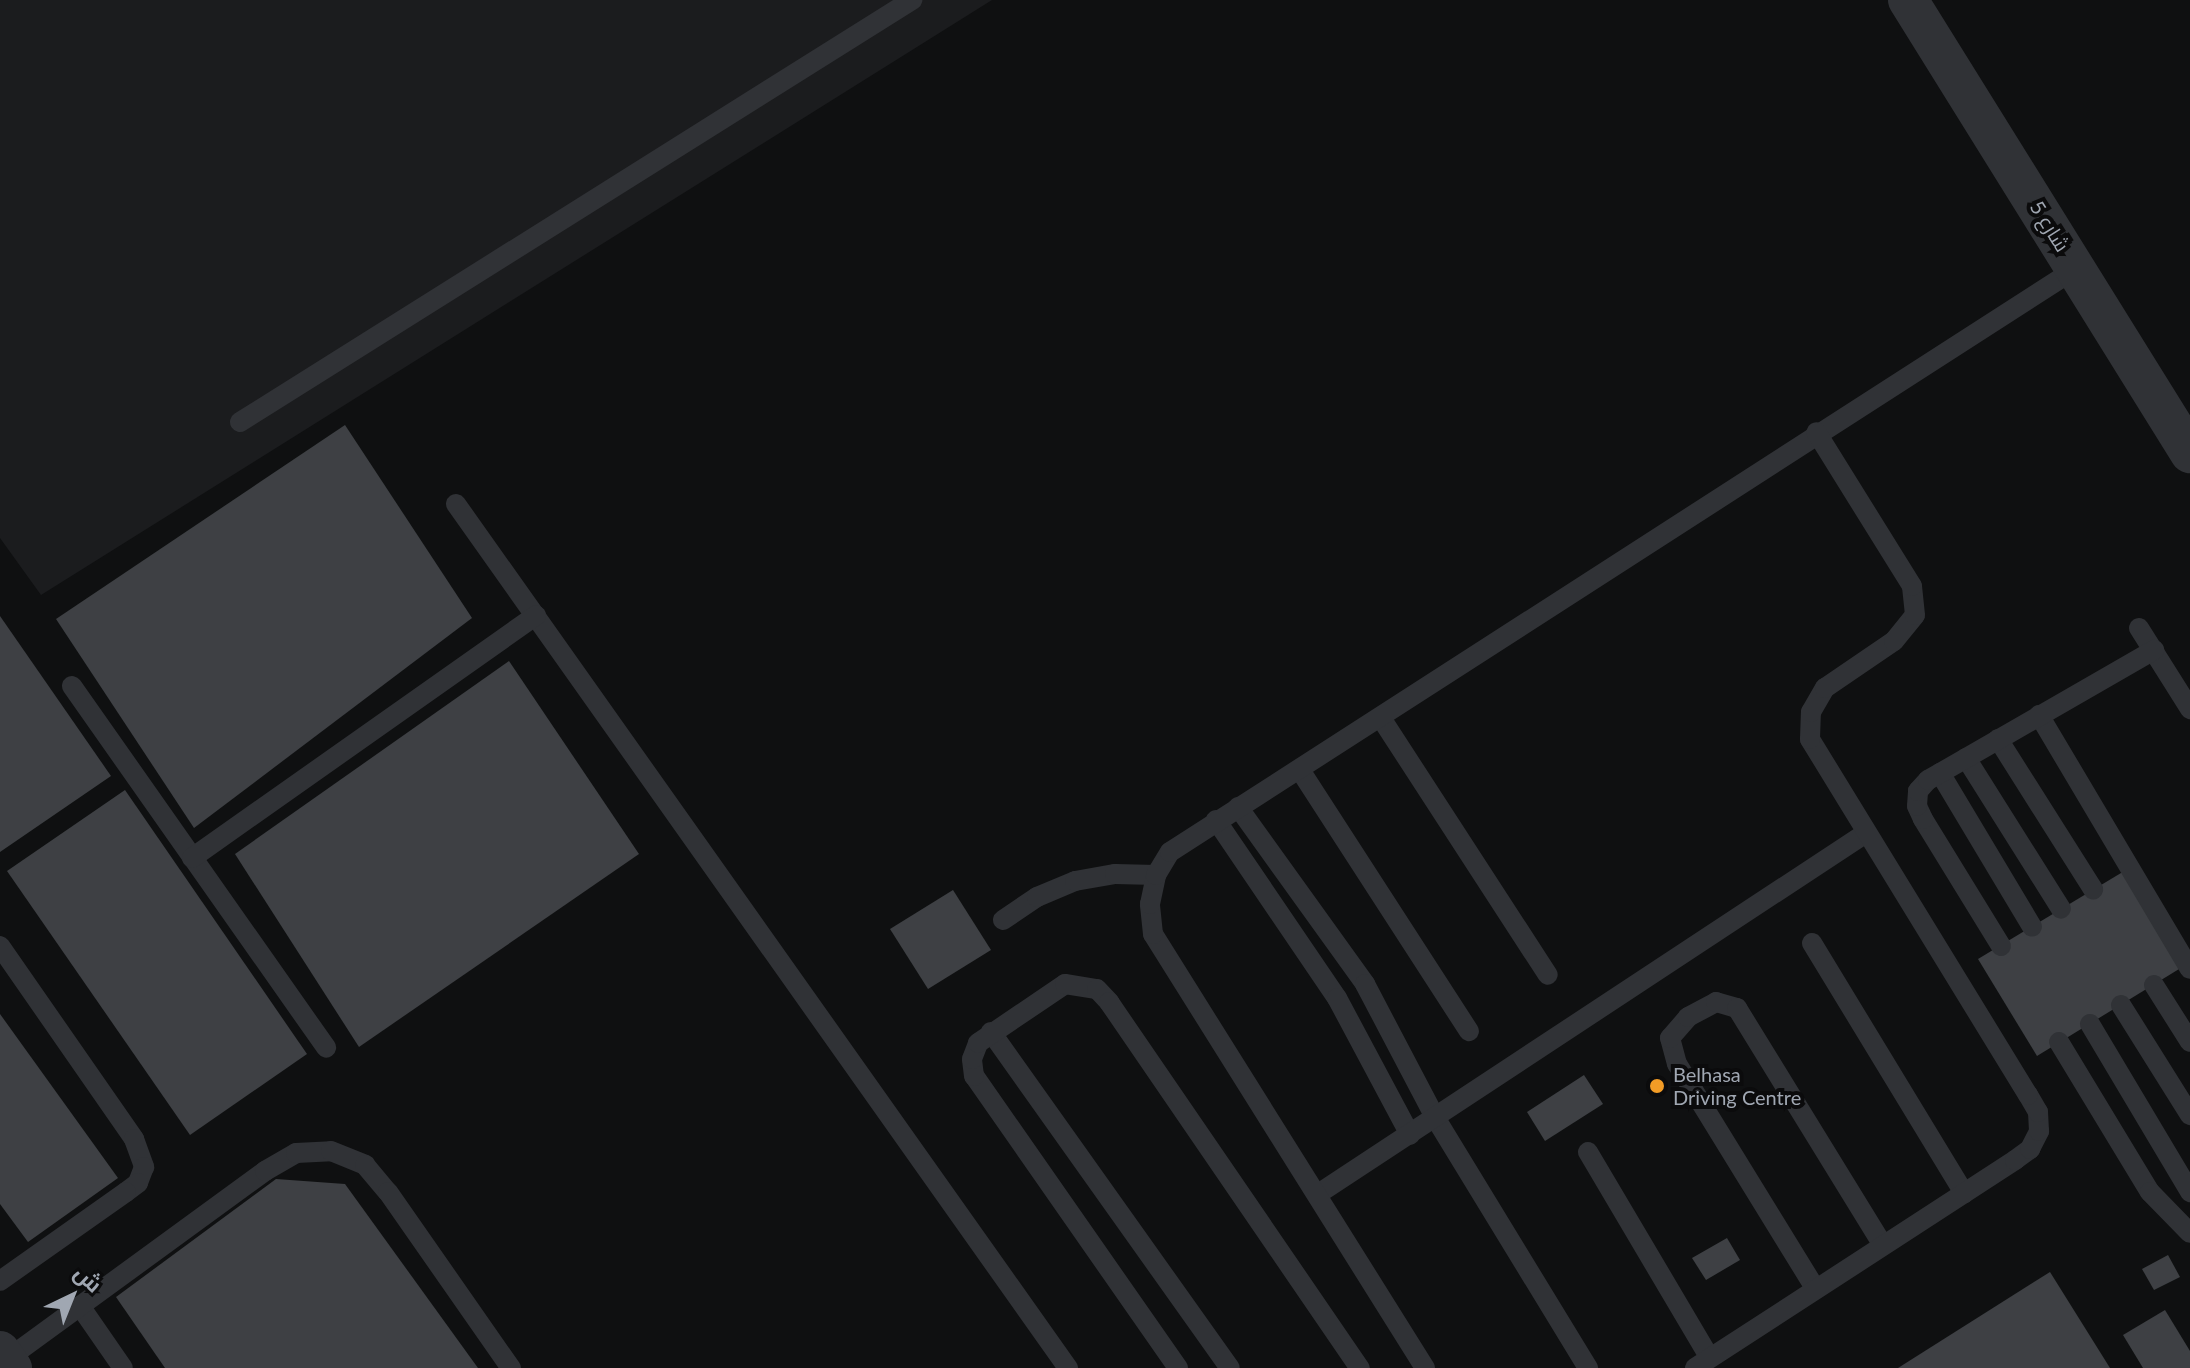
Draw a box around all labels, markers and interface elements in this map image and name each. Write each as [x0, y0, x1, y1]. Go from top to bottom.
street label: شارع 5 [2025, 196, 2075, 256]
place label: Belhasa Driving Centre [1673, 1062, 1801, 1109]
marker: Belhasa Driving Centre [1648, 1077, 1666, 1095]
north arrow [32, 1256, 112, 1336]
text: ش [69, 1259, 108, 1298]

